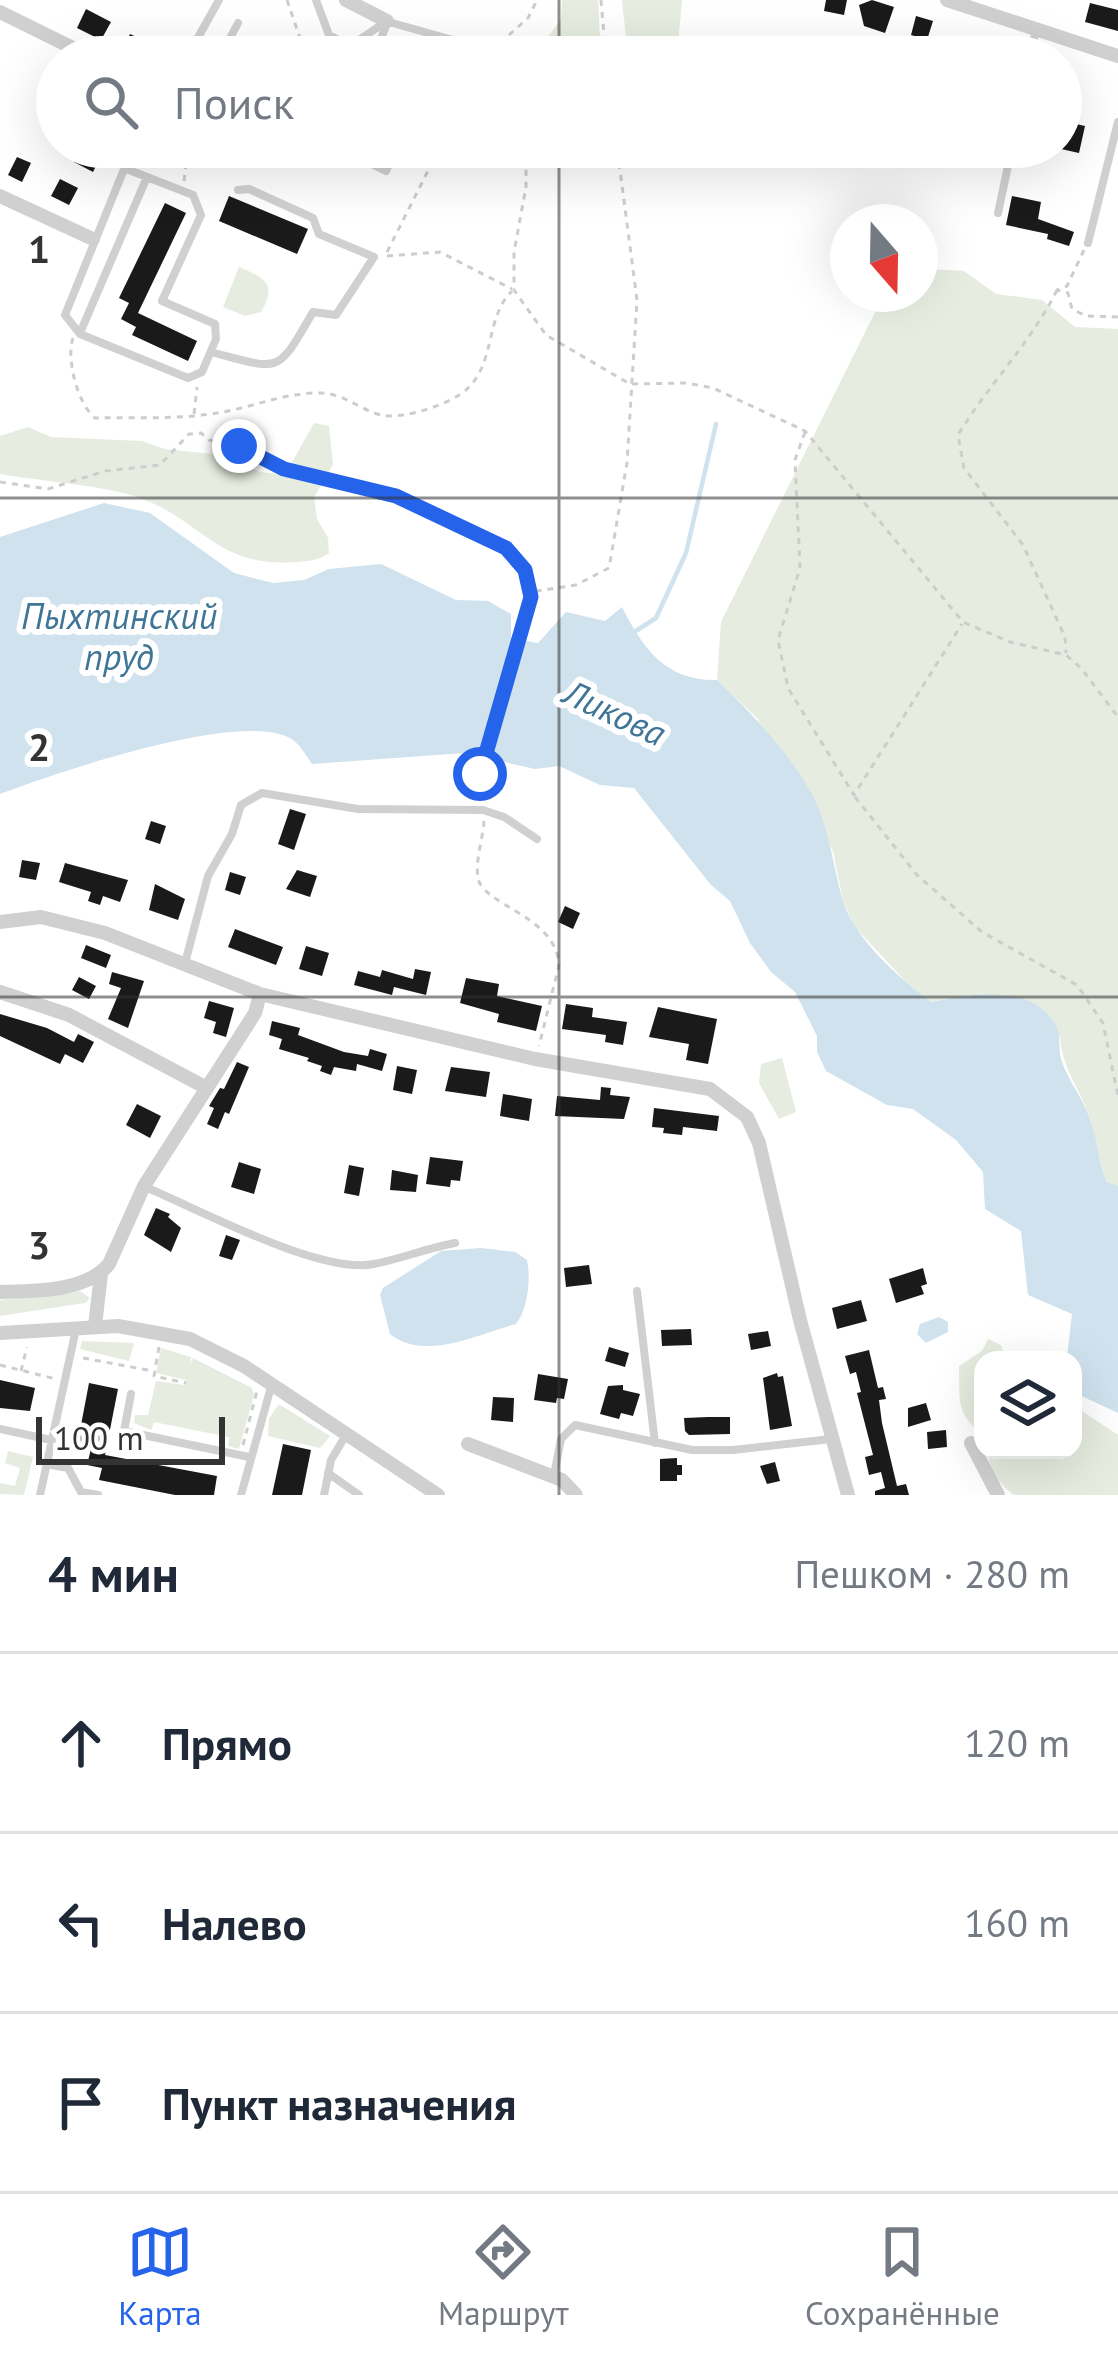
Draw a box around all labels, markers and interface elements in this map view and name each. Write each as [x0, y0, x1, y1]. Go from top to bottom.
search box [36, 36, 1082, 168]
icon: search [78, 69, 144, 135]
text: Поиск [174, 73, 294, 131]
north arrow [830, 204, 938, 312]
text: 1 [28, 223, 50, 274]
route end [212, 419, 266, 473]
water label: Пыхтинский пруд [21, 592, 217, 680]
water label: Ликова [555, 667, 674, 756]
text: 2 [28, 721, 50, 772]
route start [453, 747, 507, 801]
text: 3 [28, 1219, 50, 1270]
map controls [974, 1351, 1082, 1459]
button: layers [974, 1351, 1082, 1459]
scale bar [36, 1411, 225, 1464]
text: 100 m [54, 1416, 144, 1459]
text: 4 мин [48, 1540, 179, 1606]
text: Пешком · 280 m [794, 1548, 1070, 1599]
icon: ahead [48, 1710, 114, 1776]
text: Прямо [162, 1714, 292, 1772]
text: 120 m [964, 1717, 1070, 1768]
icon: left [48, 1890, 114, 1956]
text: Налево [162, 1894, 307, 1952]
text: 160 m [964, 1897, 1070, 1948]
icon: arrive [48, 2070, 114, 2136]
text: Пункт назначения [162, 2074, 516, 2132]
tab: Карта [118, 2219, 202, 2334]
tab: Маршрут [438, 2219, 569, 2334]
tab: Сохранённые [805, 2219, 1000, 2334]

